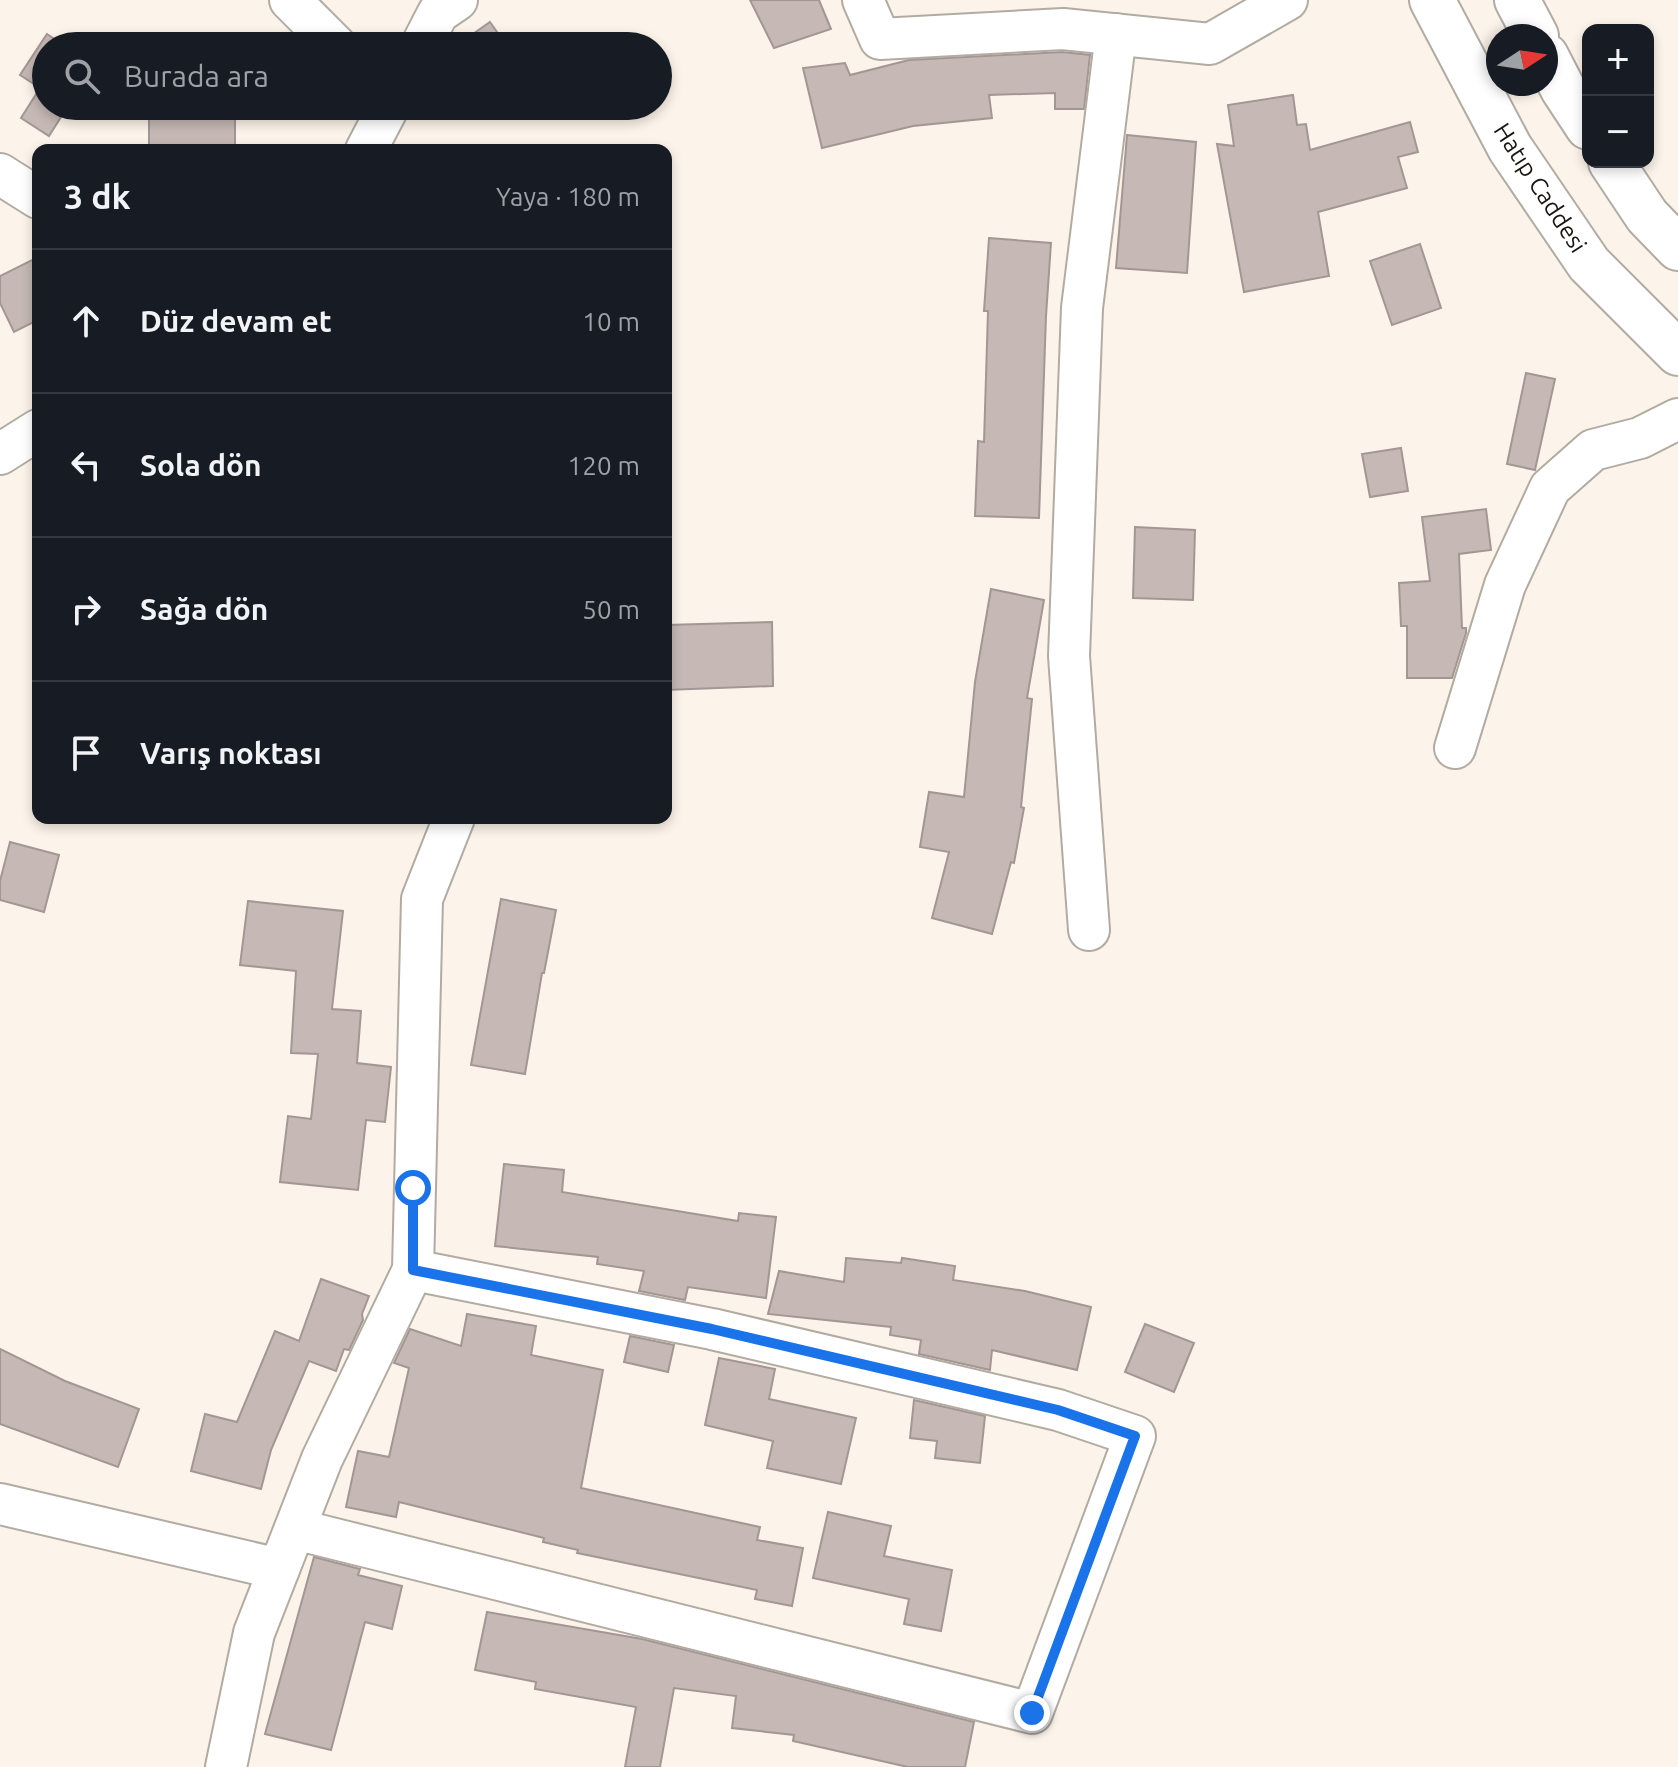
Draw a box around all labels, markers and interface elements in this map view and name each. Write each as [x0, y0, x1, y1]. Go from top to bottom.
north arrow [1486, 24, 1558, 96]
map controls [1582, 24, 1654, 168]
button: + [1582, 24, 1654, 96]
search box [32, 32, 672, 120]
icon: search [60, 54, 104, 98]
text: Burada ara [124, 59, 269, 93]
button: − [1582, 96, 1654, 168]
street label: Hatıp Caddesi [1489, 118, 1592, 257]
text: 3 dk [64, 177, 131, 215]
text: Yaya · 180 m [496, 182, 640, 211]
icon: ahead [64, 299, 108, 343]
text: Düz devam et [140, 304, 332, 338]
text: 10 m [582, 307, 640, 336]
icon: left [64, 443, 108, 487]
text: Sola dön [140, 448, 262, 482]
text: 120 m [568, 451, 640, 480]
icon: right [64, 587, 108, 631]
text: Sağa dön [140, 592, 268, 626]
text: 50 m [582, 595, 640, 624]
icon: arrive [64, 731, 108, 775]
text: Varış noktası [140, 736, 322, 770]
route start [395, 1170, 431, 1206]
route end [1014, 1695, 1050, 1731]

